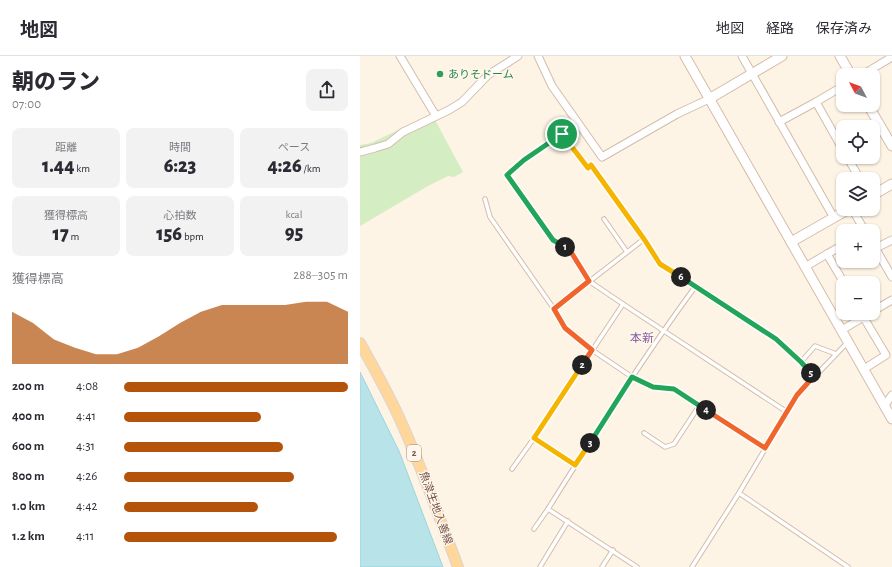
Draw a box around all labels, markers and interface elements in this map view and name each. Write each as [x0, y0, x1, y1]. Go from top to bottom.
text: 地図 [20, 21, 58, 40]
text: 地図 [716, 22, 744, 36]
text: 経路 [766, 22, 794, 36]
text: 保存済み [816, 22, 872, 36]
place label: ありそドーム [448, 68, 514, 80]
north arrow [836, 68, 880, 112]
map controls [836, 68, 880, 320]
button: share [306, 69, 348, 111]
marker: ありそドーム [435, 69, 445, 79]
text: 朝のラン [12, 71, 100, 93]
text: 07:00 [12, 98, 41, 111]
pin [545, 117, 579, 151]
button: locate [836, 120, 880, 164]
icon: arrive [551, 123, 573, 145]
text: 距離 [55, 142, 77, 153]
text: 時間 [169, 142, 191, 153]
text: ペース [278, 142, 310, 153]
text: 1.44 [42, 156, 74, 176]
text: 6:23 [164, 156, 196, 176]
text: 4:26 [268, 156, 302, 176]
text: km [74, 163, 90, 174]
text: /km [302, 163, 321, 174]
button: layers [836, 172, 880, 216]
text: kcal [286, 209, 302, 220]
text: 獲得標高 [44, 210, 88, 221]
text: 心拍数 [164, 210, 197, 221]
text: 95 [285, 223, 303, 243]
text: 17 [53, 224, 69, 244]
text: 156 [156, 224, 182, 244]
button: + [836, 224, 880, 268]
text: m [69, 231, 79, 242]
text: bpm [182, 231, 204, 242]
pin: 1 [555, 237, 575, 257]
text: 1 [563, 241, 567, 252]
pin: 6 [671, 267, 691, 287]
text: 288–305 m [293, 269, 348, 282]
text: 6 [678, 271, 684, 282]
text: 獲得標高 [12, 273, 64, 286]
button: − [836, 276, 880, 320]
district label: 本新 [630, 332, 654, 344]
pin: 2 [572, 355, 592, 375]
text: 2 [579, 359, 585, 370]
pin: 5 [801, 363, 821, 383]
text: 5 [809, 367, 813, 378]
text: 200 m [12, 380, 44, 393]
text: 4:08 [76, 380, 98, 393]
pin: 4 [696, 400, 716, 420]
text: 4 [703, 404, 709, 415]
text: 400 m [12, 410, 45, 423]
text: 4:41 [76, 410, 96, 423]
pin: 3 [580, 433, 600, 453]
text: 3 [588, 437, 592, 448]
text: 600 m [12, 440, 44, 453]
text: 4:31 [76, 440, 95, 453]
road number: 2 [407, 445, 421, 461]
text: 800 m [12, 470, 44, 483]
text: 4:26 [76, 470, 97, 483]
street label: 魚津生地入善線 [418, 470, 455, 546]
text: 1.0 km [12, 500, 45, 513]
text: 4:42 [76, 500, 97, 513]
text: 1.2 km [12, 530, 45, 543]
text: 4:11 [76, 530, 94, 543]

